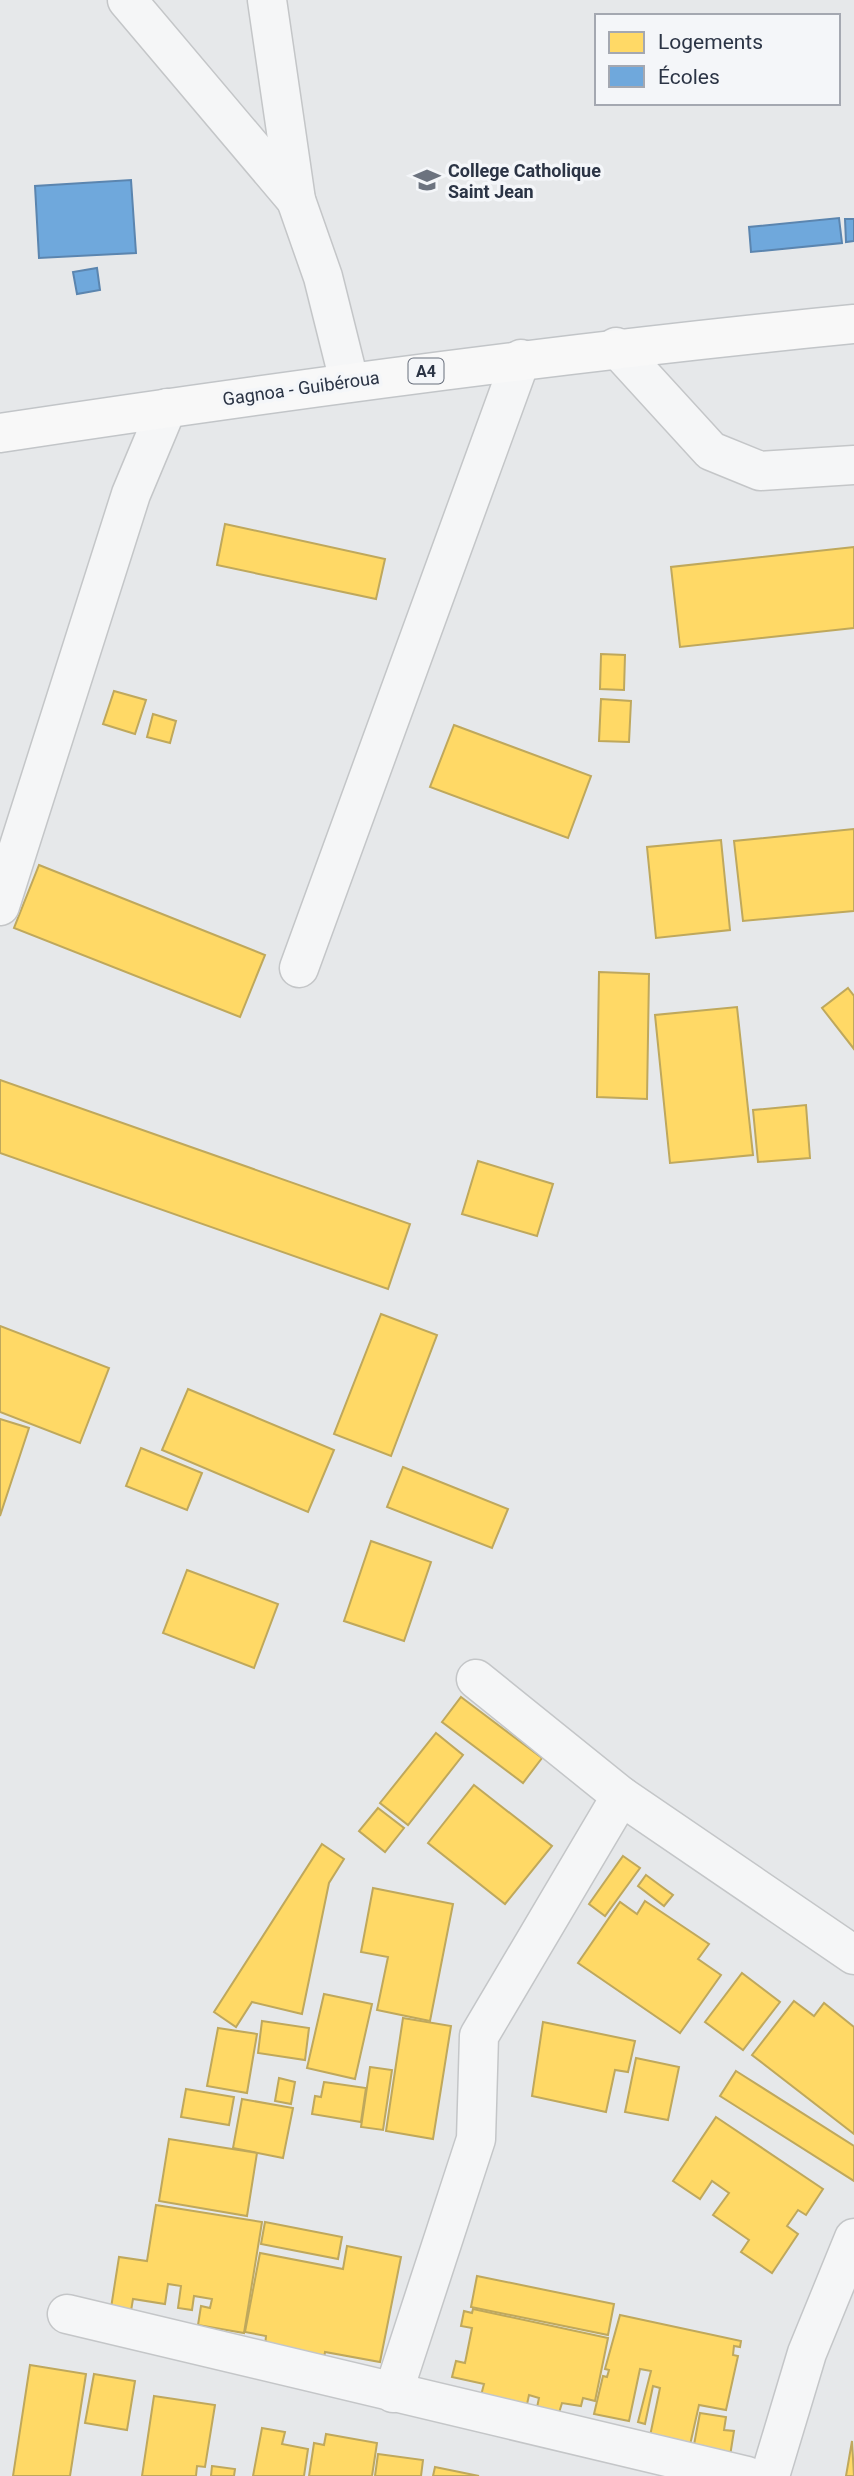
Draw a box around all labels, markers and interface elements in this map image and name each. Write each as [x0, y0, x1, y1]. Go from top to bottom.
legend [595, 14, 840, 105]
text: Logements [658, 30, 763, 54]
text: Écoles [658, 65, 720, 89]
place label: College Catholique Saint Jean [448, 160, 601, 202]
school or university icon: College Catholique Saint Jean [412, 165, 442, 195]
road number: A4 [408, 358, 444, 384]
street label: Gagnoa - Guibéroua [221, 367, 381, 409]

